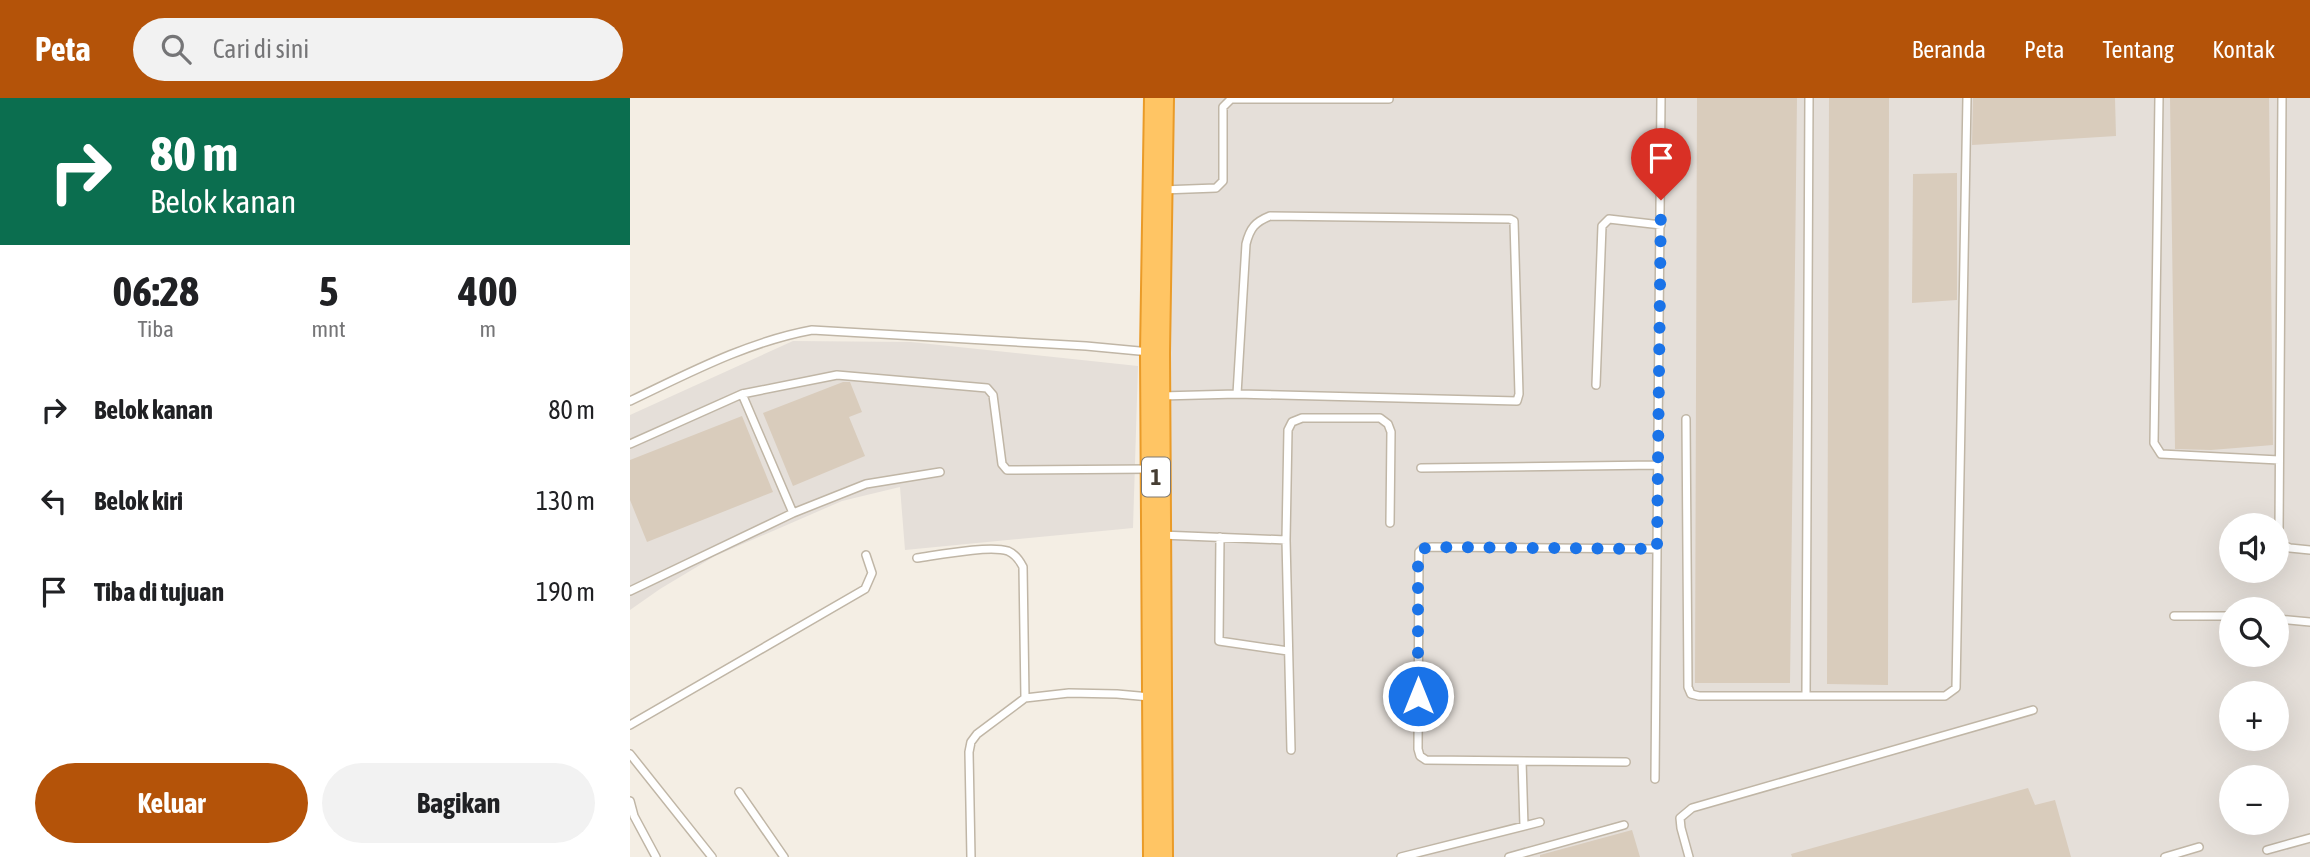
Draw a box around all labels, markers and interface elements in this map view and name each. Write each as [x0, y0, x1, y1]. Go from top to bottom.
search box [133, 18, 623, 81]
text: Peta [35, 30, 91, 68]
icon: search [157, 30, 195, 68]
text: Cari di sini [213, 34, 309, 64]
text: Beranda [1912, 36, 1986, 63]
text: Peta [2024, 36, 2064, 63]
text: Tentang [2102, 36, 2174, 63]
text: Kontak [2212, 36, 2275, 63]
text: 80 m [150, 125, 238, 181]
icon: right [35, 126, 126, 217]
pin [1631, 128, 1691, 200]
icon: arrive [1642, 139, 1680, 177]
text: Belok kanan [150, 183, 296, 220]
text: 06:28 [112, 267, 199, 315]
text: 5 [319, 267, 338, 315]
text: 400 [458, 267, 517, 315]
text: Tiba [137, 316, 174, 342]
text: mnt [311, 316, 346, 342]
text: m [480, 316, 496, 342]
icon: right [35, 391, 73, 429]
text: Belok kanan [94, 395, 213, 425]
text: 80 m [548, 395, 595, 425]
road number: 1 [1142, 458, 1170, 496]
icon: left [35, 482, 73, 520]
text: Belok kiri [94, 486, 183, 516]
text: 130 m [536, 486, 595, 516]
map controls [2219, 513, 2289, 835]
button: sound [2219, 513, 2289, 583]
icon: arrive [35, 573, 73, 611]
text: Tiba di tujuan [94, 577, 224, 607]
text: 190 m [536, 577, 595, 607]
button: search [2219, 597, 2289, 667]
position arrow [1381, 659, 1455, 733]
button: + [2219, 681, 2289, 751]
button: Keluar [35, 763, 308, 843]
button: Bagikan [322, 763, 595, 843]
button: − [2219, 765, 2289, 835]

